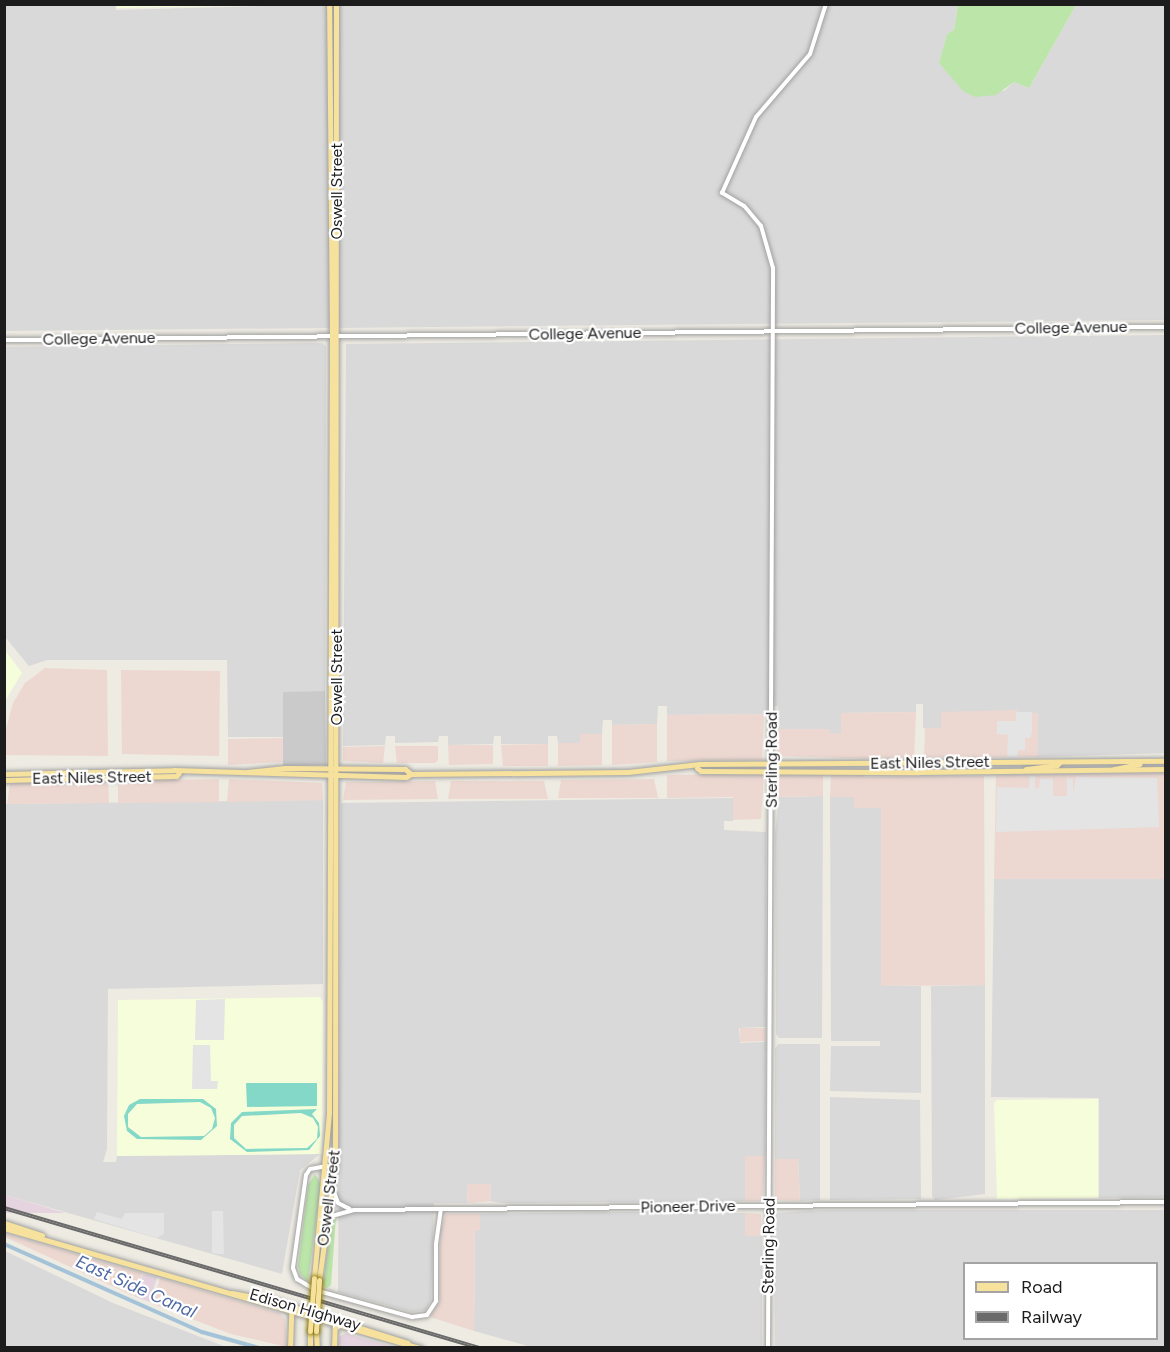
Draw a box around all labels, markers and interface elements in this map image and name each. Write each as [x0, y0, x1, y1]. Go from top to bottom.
street label: Oswell Street [327, 143, 347, 239]
street label: College Avenue [1014, 317, 1128, 339]
street label: College Avenue [528, 323, 642, 345]
street label: College Avenue [42, 328, 156, 350]
street label: Oswell Street [327, 629, 347, 725]
street label: Sterling Road [762, 712, 782, 808]
street label: East Niles Street [870, 752, 990, 774]
street label: East Niles Street [32, 767, 152, 789]
street label: Oswell Street [314, 1149, 344, 1247]
street label: Pioneer Drive [640, 1197, 736, 1217]
street label: Sterling Road [759, 1198, 779, 1294]
water label: East Side Canal [73, 1251, 199, 1323]
legend [963, 1262, 1158, 1340]
text: Road [1021, 1276, 1062, 1298]
street label: Edison Highway [247, 1285, 363, 1335]
text: Railway [1021, 1306, 1082, 1328]

